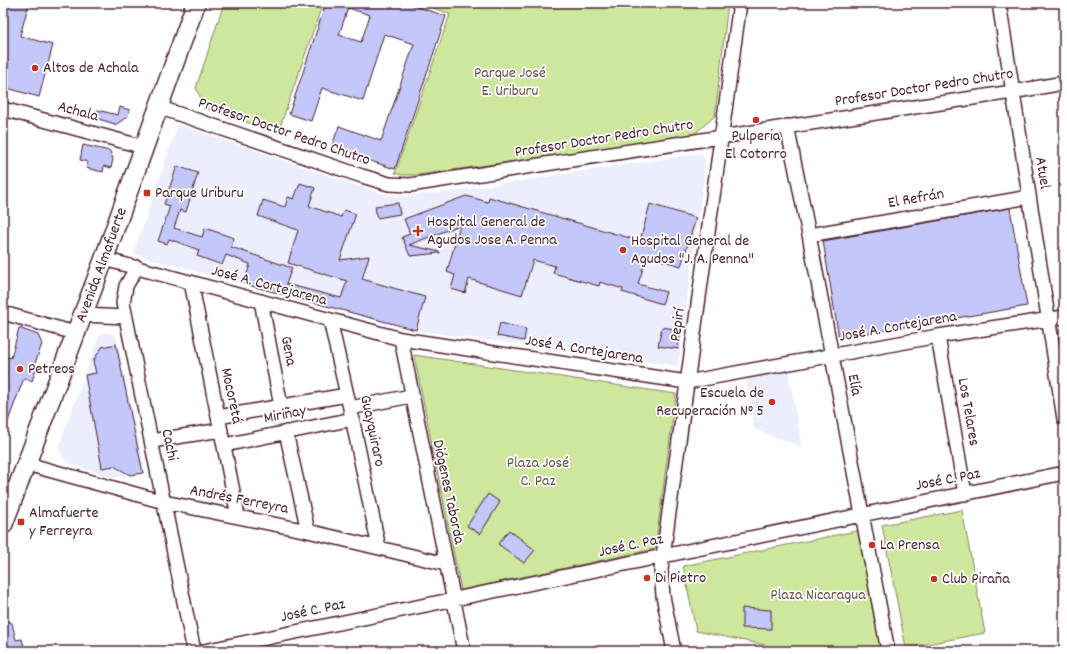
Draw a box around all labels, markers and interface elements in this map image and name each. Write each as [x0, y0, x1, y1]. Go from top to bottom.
place label: Altos de Achala [43, 57, 139, 80]
park label: Parque José E. Uriburu [474, 62, 546, 103]
marker: Altos de Achala [30, 63, 40, 73]
street label: Profesor Doctor Pedro Chutro [833, 63, 1015, 113]
street label: Profesor Doctor Pedro Chutro [195, 92, 373, 172]
street label: Achala [55, 96, 101, 129]
street label: Profesor Doctor Pedro Chutro [513, 114, 695, 164]
marker: Pulperia El Cotorro [751, 115, 761, 125]
place label: Pulperia El Cotorro [725, 125, 787, 166]
street label: Atuel [1028, 155, 1056, 191]
place label: Parque Uriburu [155, 182, 244, 205]
street label: El Refrán [886, 183, 946, 215]
marker: Parque Uriburu [142, 188, 152, 198]
street label: Avenida Almafuerte [69, 204, 133, 326]
place label: Hospital General de Agudos Jose A. Penna [427, 211, 557, 252]
marker: Hospital General de Agudos Jose A. Penna [412, 225, 424, 237]
place label: Hospital General de Agudos "J. A. Penna" [631, 230, 754, 271]
marker: Hospital General de Agudos "J. A. Penna" [618, 245, 628, 255]
street label: José A. Cortejarena [209, 260, 330, 313]
street label: José A. Cortejarena [838, 305, 959, 349]
street label: Pepirí [664, 306, 692, 343]
street label: José A. Cortejarena [524, 329, 645, 371]
street label: Gena [274, 334, 302, 368]
place label: Petreos [28, 358, 75, 381]
marker: Petreos [15, 364, 25, 374]
street label: Mocoretá [214, 366, 248, 426]
street label: Elía [841, 372, 867, 398]
street label: Los Telares [951, 376, 985, 448]
place label: Escuela de Recuperación N° 5 [656, 382, 764, 423]
street label: Guayquiraro [353, 393, 391, 469]
marker: Escuela de Recuperación N° 5 [767, 397, 777, 407]
street label: Miriñay [262, 400, 309, 430]
street label: Cachi [154, 427, 184, 463]
street label: Diógenes Taborda [426, 438, 470, 547]
park label: Plaza José C. Paz [507, 452, 569, 493]
street label: José C. Paz [914, 462, 982, 498]
street label: Andrés Ferreyra [188, 479, 291, 521]
place label: Almafuerte y Ferreyra [29, 502, 99, 543]
marker: Almafuerte y Ferreyra [16, 517, 26, 527]
street label: José C. Paz [597, 528, 665, 564]
place label: La Prensa [880, 534, 940, 557]
marker: La Prensa [867, 540, 877, 550]
place label: Di Pietro [655, 567, 706, 590]
place label: Club Piraña [942, 568, 1010, 591]
marker: Di Pietro [642, 573, 652, 583]
marker: Club Piraña [929, 574, 939, 584]
park label: Plaza Nicaragua [770, 584, 866, 607]
street label: José C. Paz [279, 593, 347, 629]

